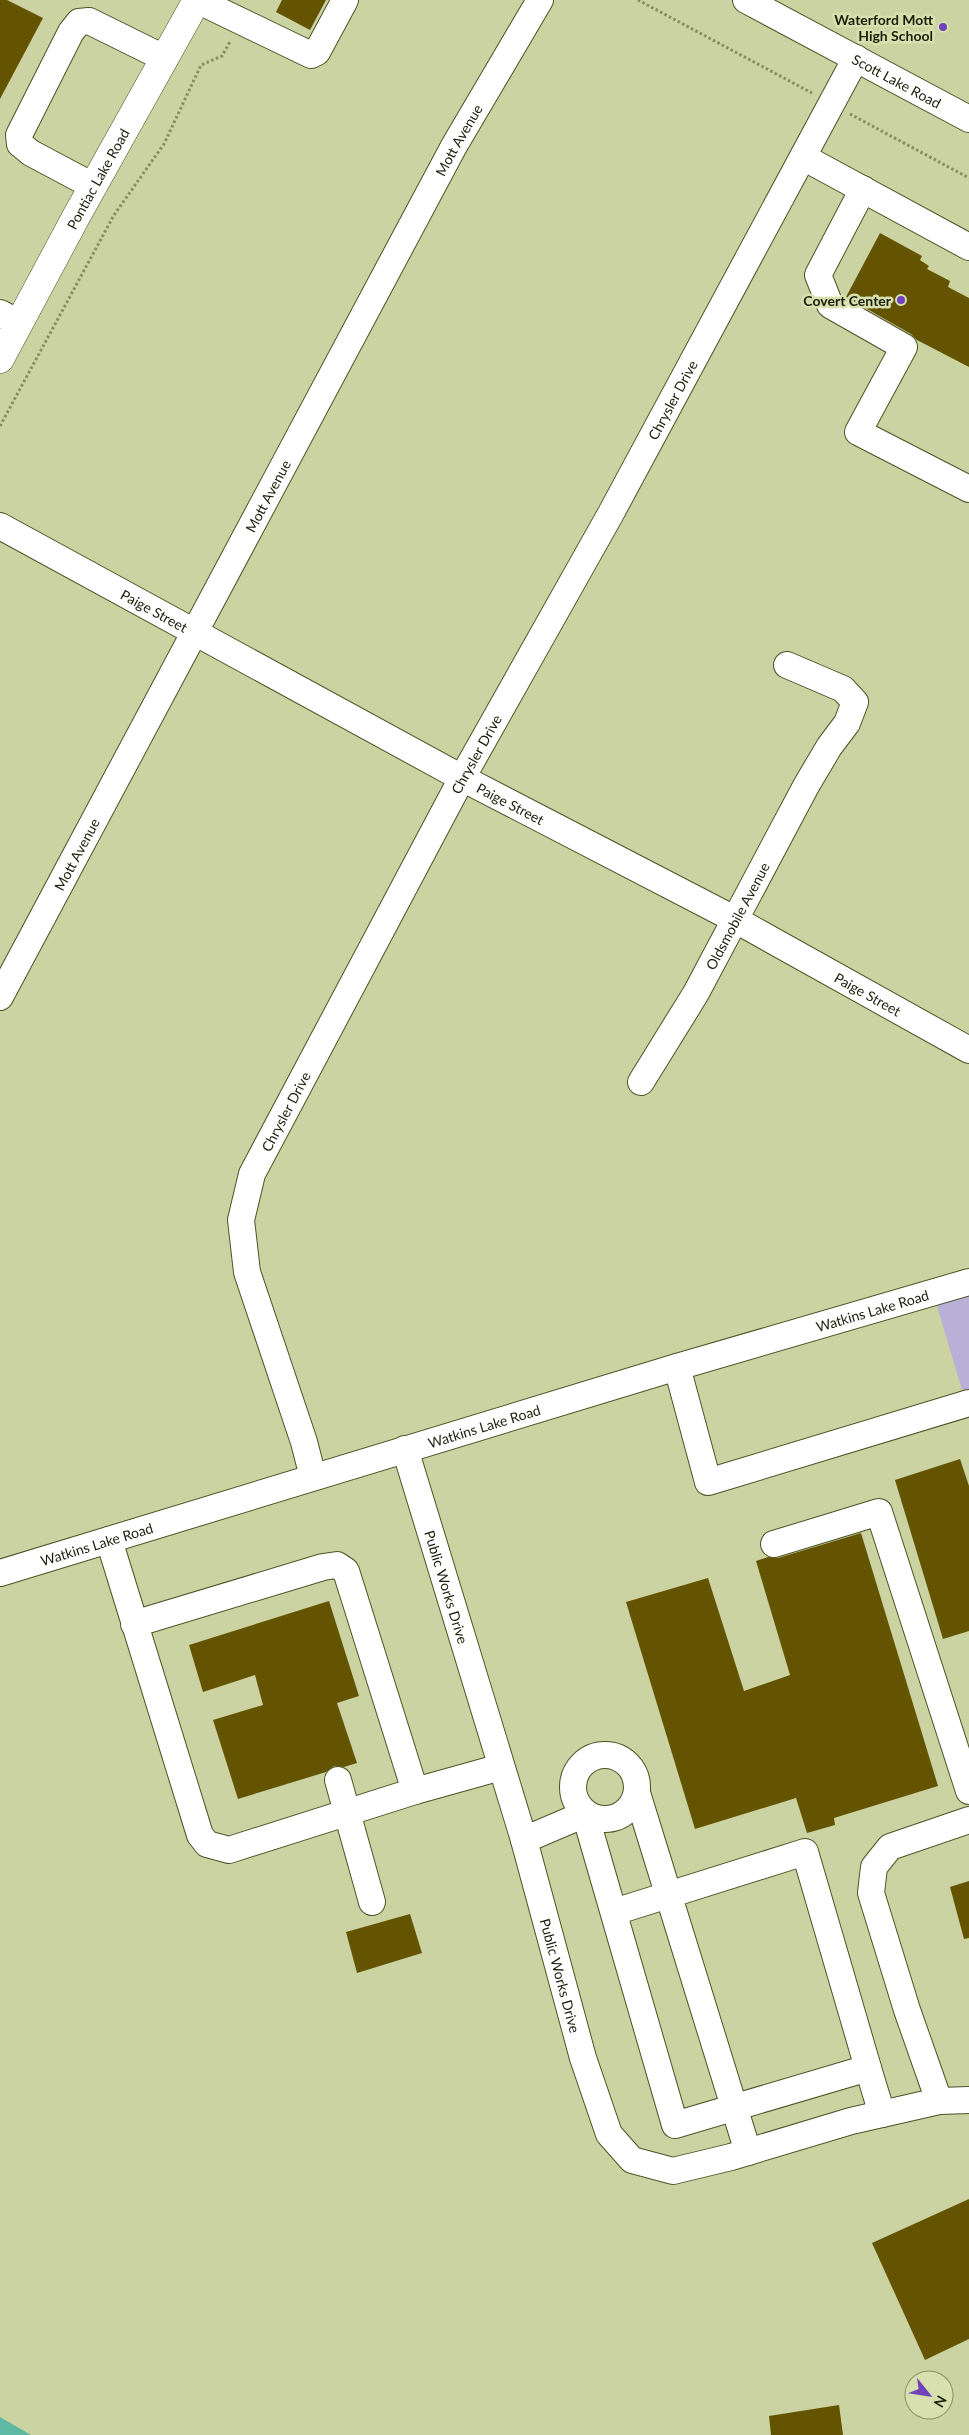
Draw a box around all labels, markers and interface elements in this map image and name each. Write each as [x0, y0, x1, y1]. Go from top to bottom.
place label: Waterford Mott High School [834, 11, 933, 44]
marker: Waterford Mott High School [937, 21, 949, 33]
street label: Scott Lake Road [850, 50, 944, 111]
street label: Mott Avenue [431, 101, 485, 179]
street label: Pontiac Lake Road [63, 125, 132, 232]
place label: Covert Center [803, 292, 892, 309]
marker: Covert Center [895, 294, 907, 306]
street label: Chrysler Drive [644, 357, 700, 443]
street label: Mott Avenue [241, 457, 294, 535]
street label: Paige Street [118, 585, 191, 635]
street label: Chrysler Drive [447, 711, 505, 796]
street label: Paige Street [474, 779, 547, 828]
street label: Mott Avenue [50, 815, 103, 893]
street label: Oldsmobile Avenue [702, 859, 772, 972]
street label: Paige Street [832, 968, 904, 1019]
street label: Chrysler Drive [257, 1068, 313, 1154]
street label: Watkins Lake Road [814, 1286, 931, 1335]
street label: Watkins Lake Road [426, 1401, 542, 1451]
street label: Watkins Lake Road [38, 1518, 155, 1569]
street label: Public Works Drive [422, 1528, 472, 1646]
street label: Public Works Drive [537, 1916, 584, 2034]
north arrow [904, 2370, 954, 2420]
text: N [931, 2393, 951, 2411]

